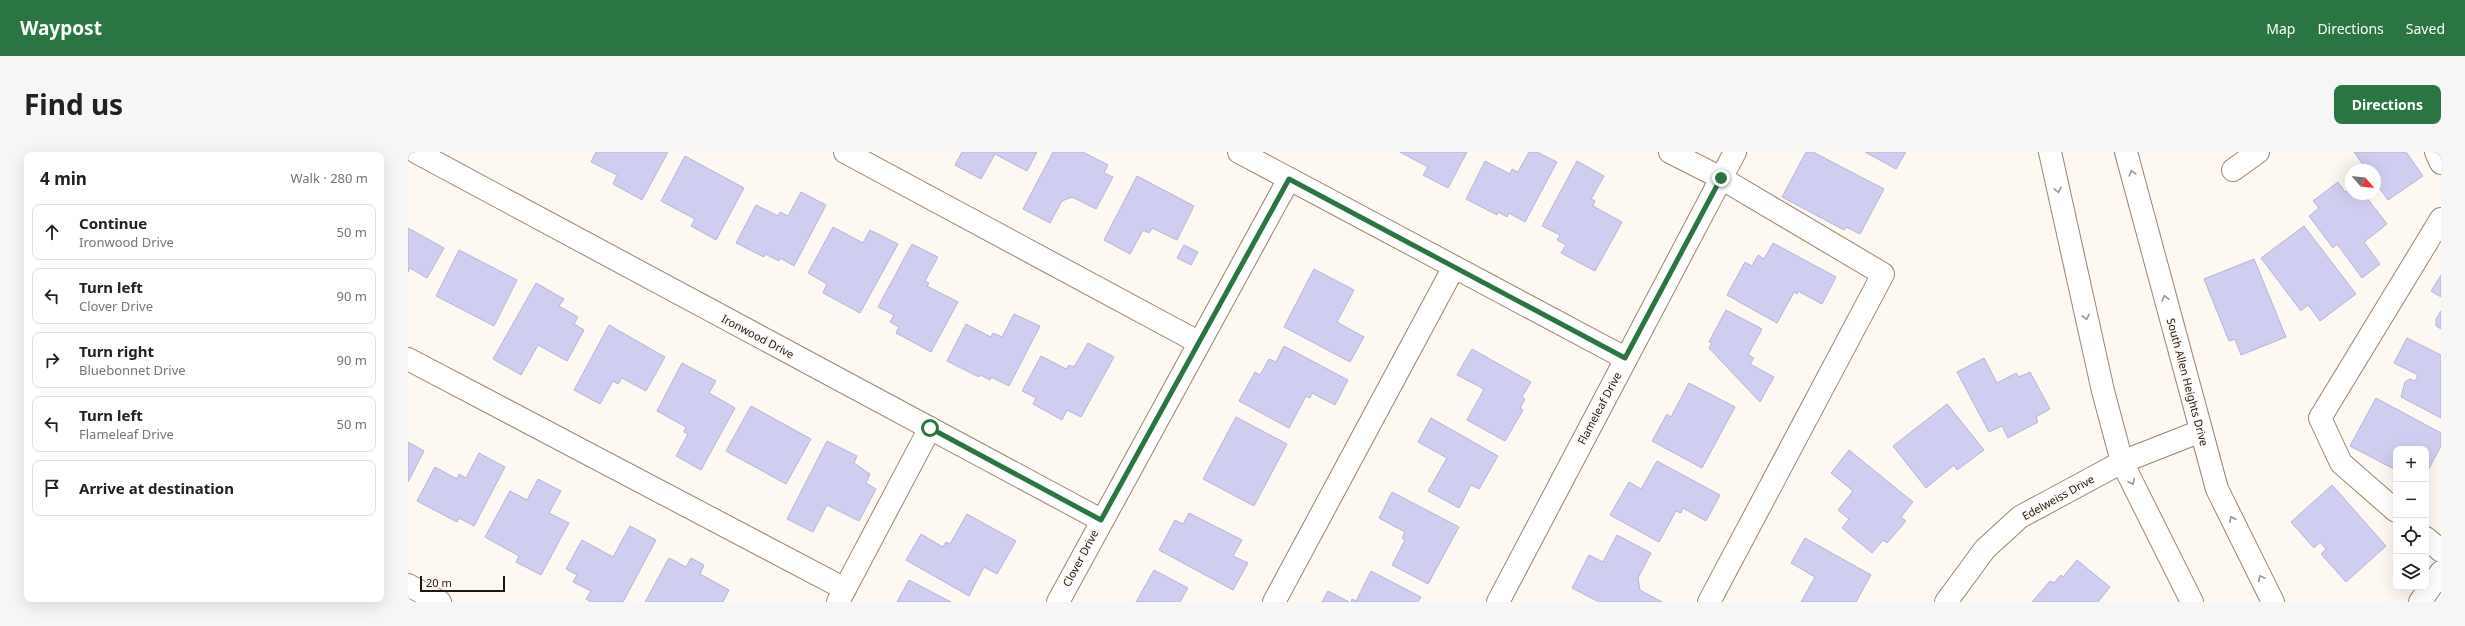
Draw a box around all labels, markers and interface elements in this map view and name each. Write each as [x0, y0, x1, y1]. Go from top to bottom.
text: Waypost [20, 15, 102, 41]
text: Map [2266, 19, 2295, 38]
text: Directions [2317, 19, 2384, 38]
text: Saved [2406, 19, 2445, 38]
text: Find us [24, 85, 123, 123]
button: Directions [2334, 85, 2441, 124]
north arrow [2345, 164, 2381, 200]
text: 4 min [40, 167, 87, 190]
text: Walk · 280 m [290, 169, 368, 187]
route end [1712, 169, 1730, 187]
one-way arrow [2128, 170, 2136, 176]
one-way arrow [2054, 187, 2062, 193]
text: Continue [79, 213, 147, 233]
icon: ahead [41, 221, 63, 243]
text: 50 m [337, 223, 367, 241]
text: Ironwood Drive [79, 233, 174, 251]
text: Turn left [79, 277, 143, 297]
icon: left [41, 285, 63, 307]
text: 90 m [337, 287, 367, 305]
one-way arrow [2161, 295, 2170, 302]
text: Clover Drive [79, 297, 153, 315]
street label: Ironwood Drive [719, 311, 797, 361]
one-way arrow [2082, 314, 2090, 320]
street label: South Allen Heights Drive [2164, 316, 2212, 448]
text: Turn right [79, 341, 154, 361]
icon: right [41, 349, 63, 371]
text: 90 m [337, 351, 367, 369]
text: Bluebonnet Drive [79, 361, 186, 379]
street label: Flameleaf Drive [1574, 369, 1624, 447]
text: Turn left [79, 405, 143, 425]
icon: left [41, 413, 63, 435]
text: 50 m [337, 415, 367, 433]
route start [921, 419, 939, 437]
text: Flameleaf Drive [79, 425, 174, 443]
map controls [2393, 446, 2429, 590]
button: + [2393, 446, 2429, 482]
street label: Edelweiss Drive [2019, 471, 2097, 523]
icon: arrive [41, 477, 63, 499]
text: Arrive at destination [79, 478, 234, 498]
one-way arrow [2127, 478, 2135, 486]
button: − [2393, 482, 2429, 518]
one-way arrow [2229, 516, 2237, 523]
button: locate [2393, 518, 2429, 554]
street label: Clover Drive [1059, 527, 1101, 589]
button: layers [2393, 554, 2429, 590]
scale bar [420, 574, 505, 593]
text: 20 m [426, 575, 452, 590]
one-way arrow [2258, 575, 2266, 582]

